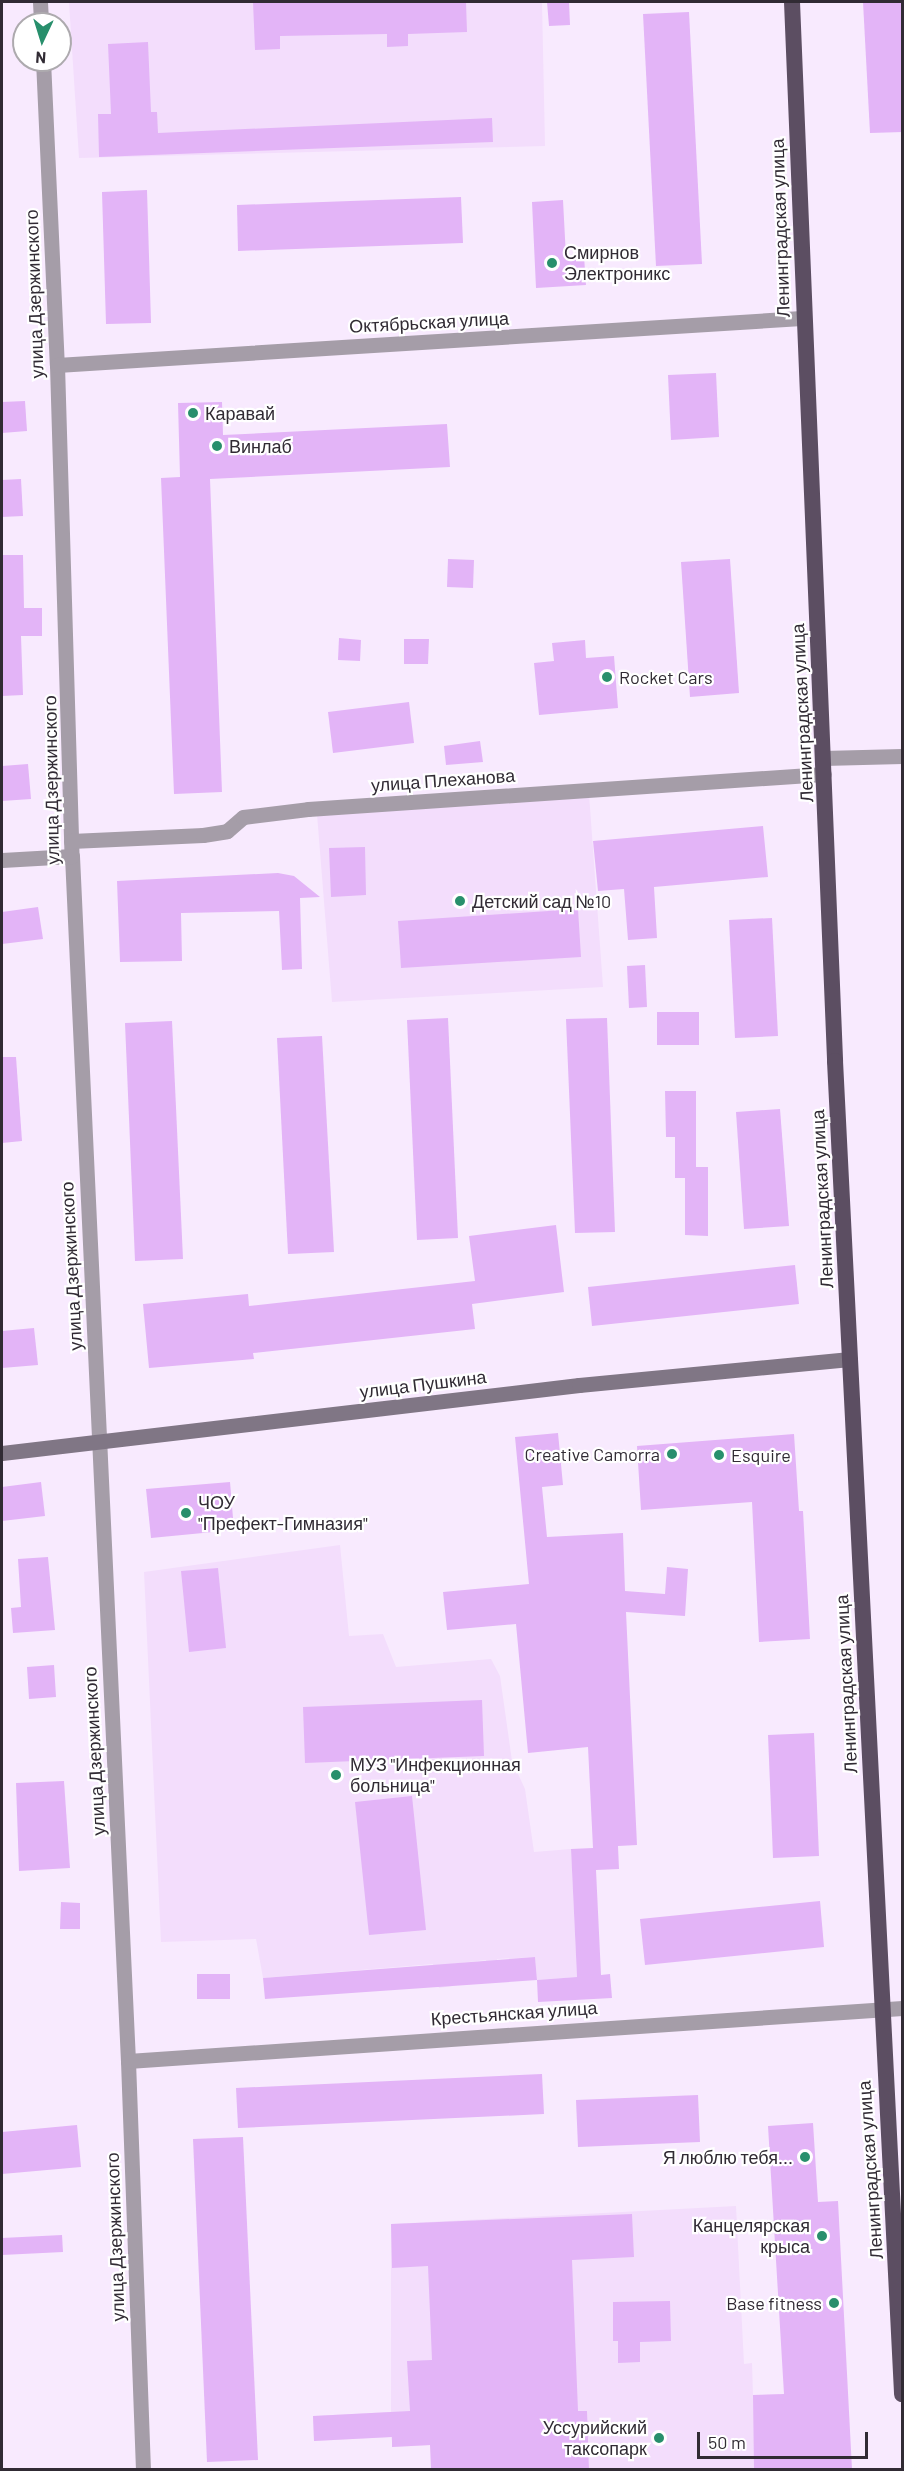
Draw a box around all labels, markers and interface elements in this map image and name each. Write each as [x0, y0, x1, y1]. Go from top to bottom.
north arrow [12, 12, 72, 72]
text: N [35, 49, 47, 68]
street label: Ленинградская улица [766, 138, 794, 318]
street label: улица Дзержинского [20, 209, 48, 379]
place label: Смирнов Электроникс [564, 242, 670, 284]
marker: Смирнов Электроникс [545, 256, 559, 270]
street label: Октябрьская улица [349, 307, 509, 337]
place label: Каравай [205, 402, 275, 424]
marker: Каравай [186, 406, 200, 420]
place label: Винлаб [229, 435, 292, 457]
marker: Винлаб [210, 439, 224, 453]
street label: Ленинградская улица [787, 623, 817, 803]
place label: Rocket Cars [619, 666, 713, 688]
marker: Rocket Cars [600, 670, 614, 684]
street label: улица Дзержинского [39, 695, 63, 865]
street label: улица Плеханова [370, 764, 516, 796]
place label: Детский сад №10 [472, 890, 611, 912]
marker: Детский сад №10 [453, 894, 467, 908]
street label: Ленинградская улица [807, 1109, 837, 1289]
street label: улица Дзержинского [56, 1181, 86, 1351]
street label: улица Пушкина [358, 1366, 488, 1402]
place label: Creative Camorra [525, 1443, 660, 1465]
place label: Esquire [731, 1444, 791, 1466]
marker: Creative Camorra [665, 1447, 679, 1461]
marker: Esquire [712, 1448, 726, 1462]
place label: ЧОУ "Префект-Гимназия" [198, 1492, 368, 1534]
marker: ЧОУ "Префект-Гимназия" [179, 1506, 193, 1520]
street label: Ленинградская улица [831, 1594, 861, 1774]
street label: улица Дзержинского [79, 1666, 109, 1836]
place label: МУЗ "Инфекционная больница" [350, 1754, 521, 1796]
marker: МУЗ "Инфекционная больница" [327, 1766, 345, 1784]
street label: Крестьянская улица [430, 1996, 598, 2030]
street label: Ленинградская улица [853, 2080, 887, 2260]
place label: Я люблю тебя... [663, 2146, 793, 2168]
marker: Я люблю тебя... [798, 2150, 812, 2164]
street label: улица Дзержинского [101, 2152, 129, 2322]
place label: Канцелярская крыса [693, 2215, 810, 2258]
marker: Канцелярская крыса [815, 2229, 829, 2243]
place label: Base fitness [726, 2292, 822, 2314]
marker: Base fitness [827, 2296, 841, 2310]
place label: Уссурийский таксопарк [543, 2417, 647, 2460]
scale bar [700, 2420, 871, 2458]
marker: Уссурийский таксопарк [652, 2431, 666, 2445]
text: 50 m [708, 2431, 746, 2453]

